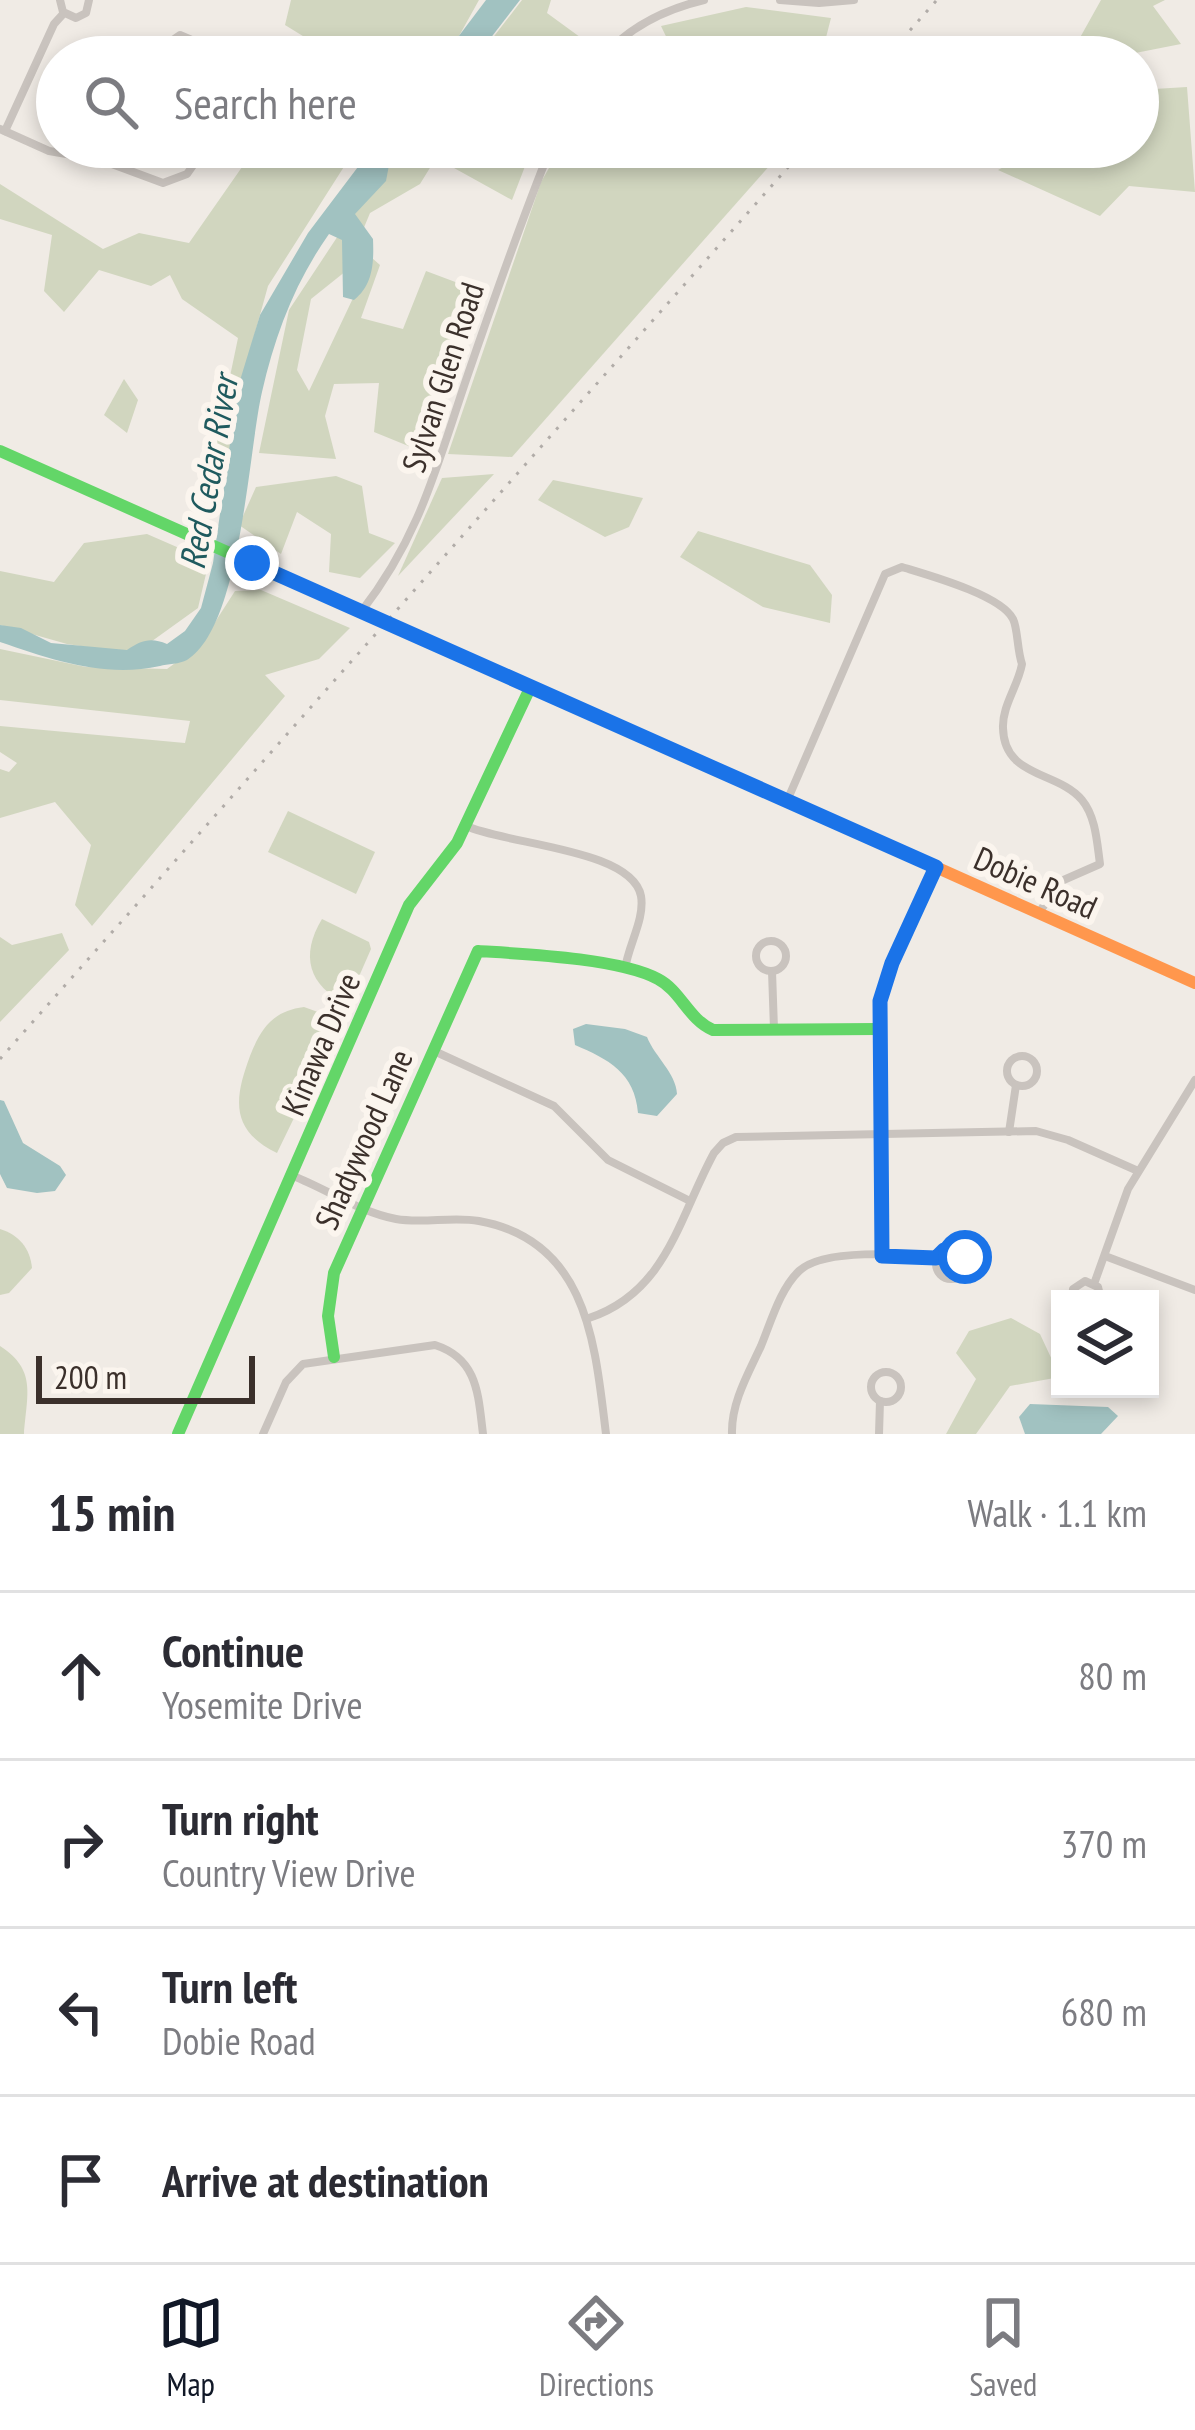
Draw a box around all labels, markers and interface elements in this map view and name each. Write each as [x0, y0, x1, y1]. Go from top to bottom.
search box [36, 36, 1159, 168]
icon: search [78, 69, 144, 135]
text: Search here [174, 73, 357, 131]
street label: Sylvan Glen Road [391, 277, 493, 477]
water label: Red Cedar River [168, 367, 249, 572]
route end [225, 536, 279, 590]
street label: Dobie Road [968, 836, 1104, 928]
street label: Kinawa Drive [271, 966, 369, 1122]
street label: Shadywood Lane [304, 1042, 422, 1236]
route start [938, 1230, 992, 1284]
map controls [1051, 1290, 1159, 1398]
button: layers [1051, 1290, 1159, 1398]
scale bar [36, 1350, 255, 1403]
text: 200 m [54, 1355, 127, 1398]
text: 15 min [48, 1479, 175, 1545]
text: Walk · 1.1 km [968, 1487, 1147, 1538]
text: Continue [162, 1621, 304, 1679]
icon: ahead [48, 1643, 114, 1709]
text: 80 m [1078, 1650, 1147, 1701]
text: Yosemite Drive [162, 1679, 363, 1730]
text: Turn right [162, 1789, 319, 1847]
icon: right [48, 1811, 114, 1877]
text: 370 m [1061, 1818, 1147, 1869]
text: Country View Drive [162, 1847, 416, 1898]
text: Turn left [162, 1957, 297, 2015]
icon: left [48, 1979, 114, 2045]
text: 680 m [1061, 1986, 1147, 2037]
text: Dobie Road [162, 2015, 316, 2066]
icon: arrive [48, 2147, 114, 2213]
text: Arrive at destination [162, 2151, 489, 2209]
tab: Map [158, 2290, 224, 2405]
tab: Directions [539, 2290, 654, 2405]
tab: Saved [969, 2290, 1037, 2405]

